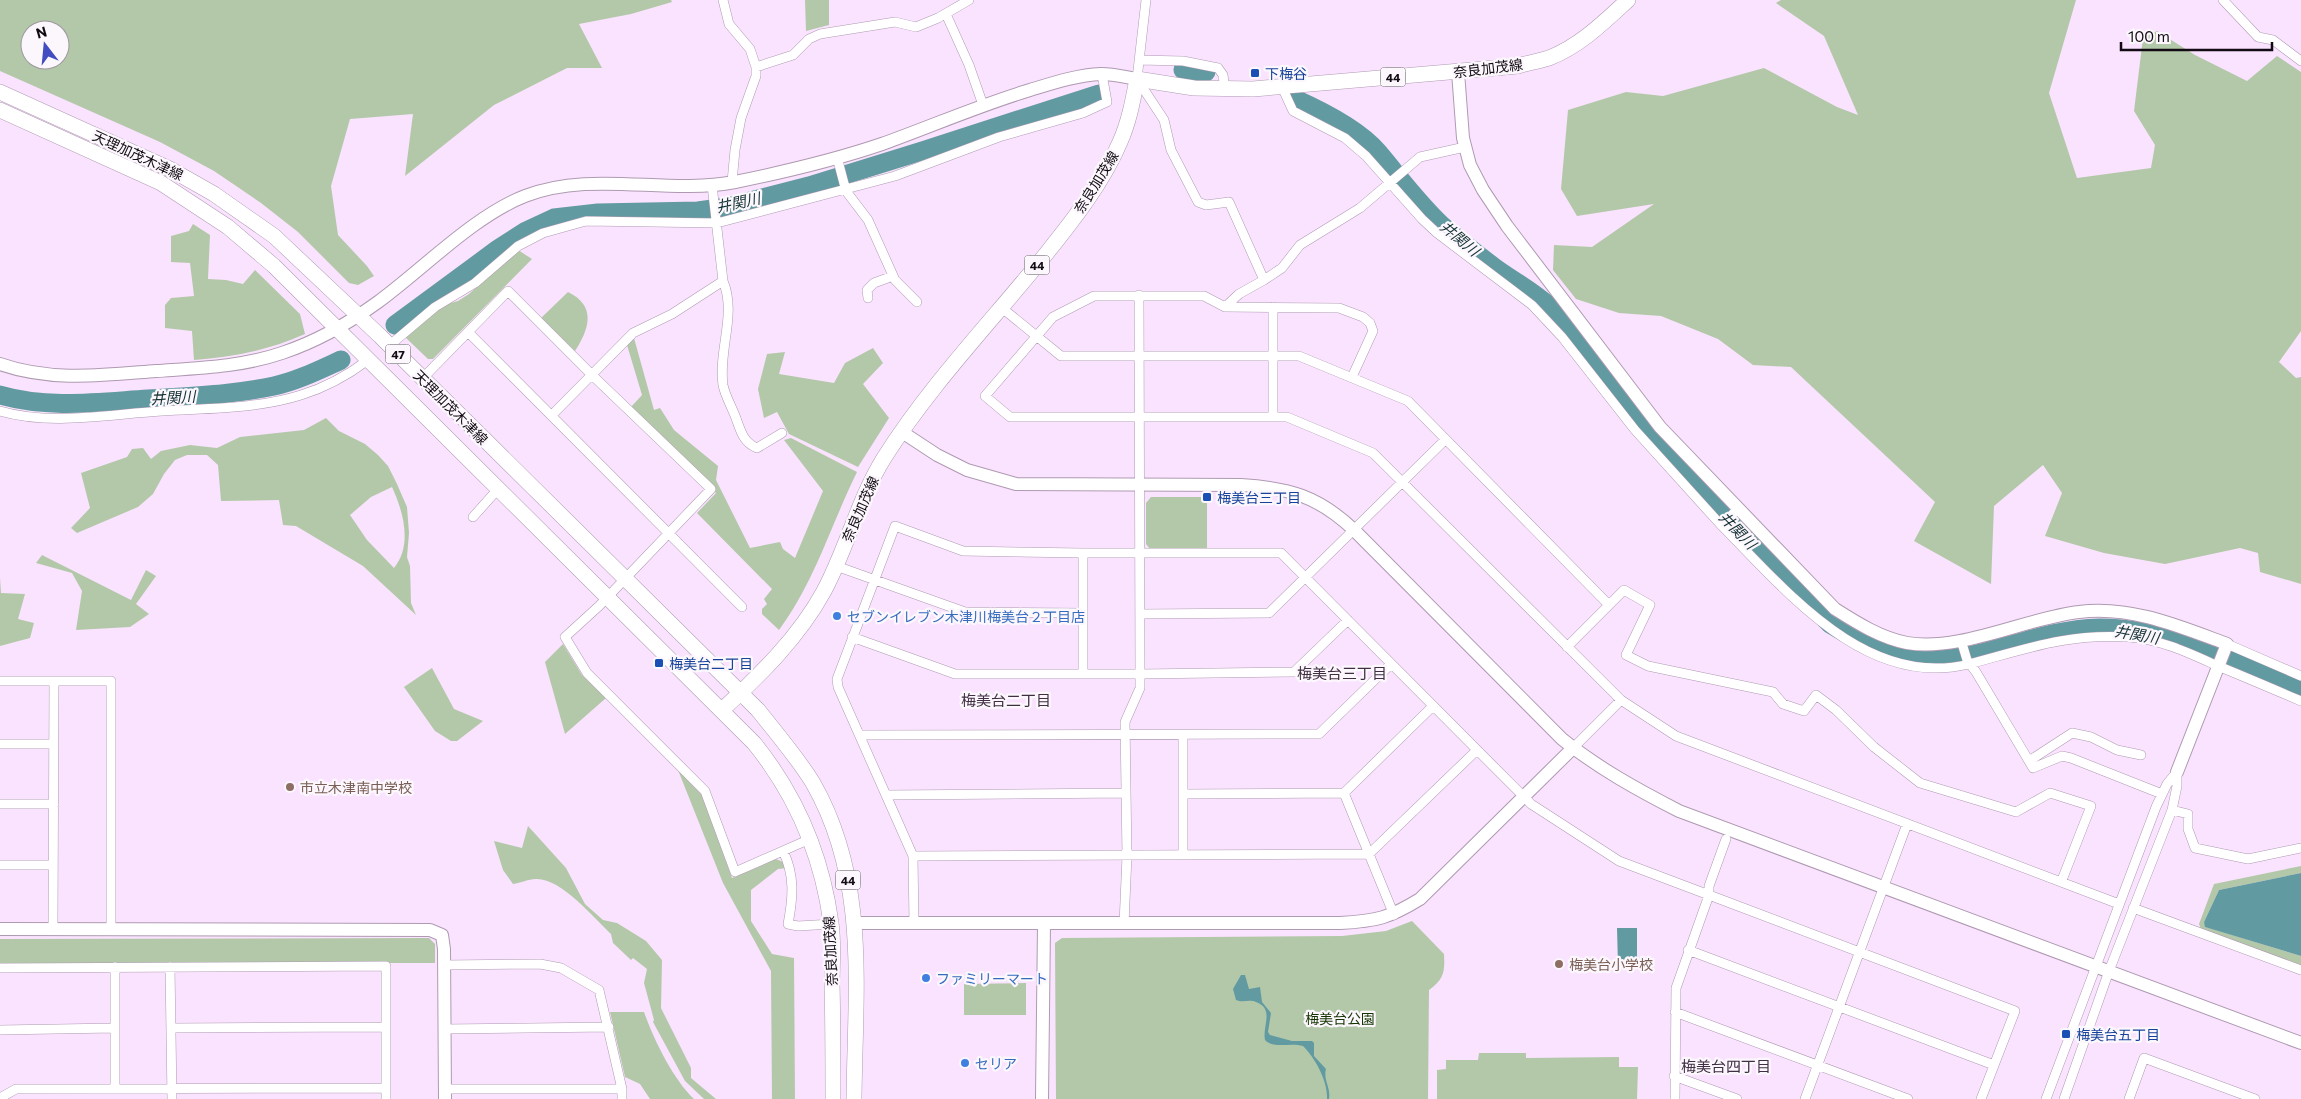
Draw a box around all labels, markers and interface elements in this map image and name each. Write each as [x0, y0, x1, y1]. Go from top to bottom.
north arrow [20, 20, 70, 70]
scale bar [2121, 20, 2272, 52]
text: N [34, 22, 49, 42]
text: 100 m [2128, 27, 2170, 45]
street label: 奈良加茂線 [1452, 55, 1524, 81]
place label: 下梅谷 [1265, 65, 1307, 82]
marker: 下梅谷 [1249, 67, 1261, 79]
road number: 44 [1380, 68, 1406, 86]
street label: 天理加茂木津線 [90, 127, 186, 183]
street label: 奈良加茂線 [1070, 148, 1122, 216]
water label: 井関川 [714, 188, 764, 215]
water label: 井関川 [1437, 217, 1485, 261]
road number: 44 [1024, 256, 1050, 274]
road number: 47 [386, 344, 410, 364]
street label: 天理加茂木津線 [410, 366, 492, 448]
water label: 井関川 [150, 387, 198, 407]
street label: 奈良加茂線 [838, 474, 882, 544]
place label: 梅美台三丁目 [1217, 489, 1301, 506]
marker: 梅美台三丁目 [1201, 491, 1213, 503]
water label: 井関川 [1716, 508, 1761, 554]
place label: セブンイレブン木津川梅美台２丁目店 [847, 608, 1085, 625]
marker: セブンイレブン木津川梅美台２丁目店 [831, 610, 843, 622]
water label: 井関川 [2113, 621, 2163, 647]
place label: 梅美台二丁目 [669, 655, 753, 672]
marker: 梅美台二丁目 [653, 657, 665, 669]
district label: 梅美台三丁目 [1297, 664, 1387, 682]
district label: 梅美台二丁目 [961, 691, 1051, 709]
place label: 市立木津南中学校 [300, 779, 412, 796]
marker: 市立木津南中学校 [284, 781, 296, 793]
road number: 44 [836, 870, 860, 890]
street label: 奈良加茂線 [820, 916, 840, 986]
place label: 梅美台小学校 [1569, 956, 1653, 973]
marker: 梅美台小学校 [1553, 958, 1565, 970]
place label: ファミリーマート [936, 970, 1048, 987]
marker: ファミリーマート [920, 972, 932, 984]
park label: 梅美台公園 [1305, 1010, 1375, 1027]
place label: 梅美台五丁目 [2076, 1026, 2160, 1043]
marker: 梅美台五丁目 [2060, 1028, 2072, 1040]
place label: セリア [975, 1055, 1017, 1072]
marker: セリア [959, 1057, 971, 1069]
district label: 梅美台四丁目 [1681, 1057, 1771, 1075]

